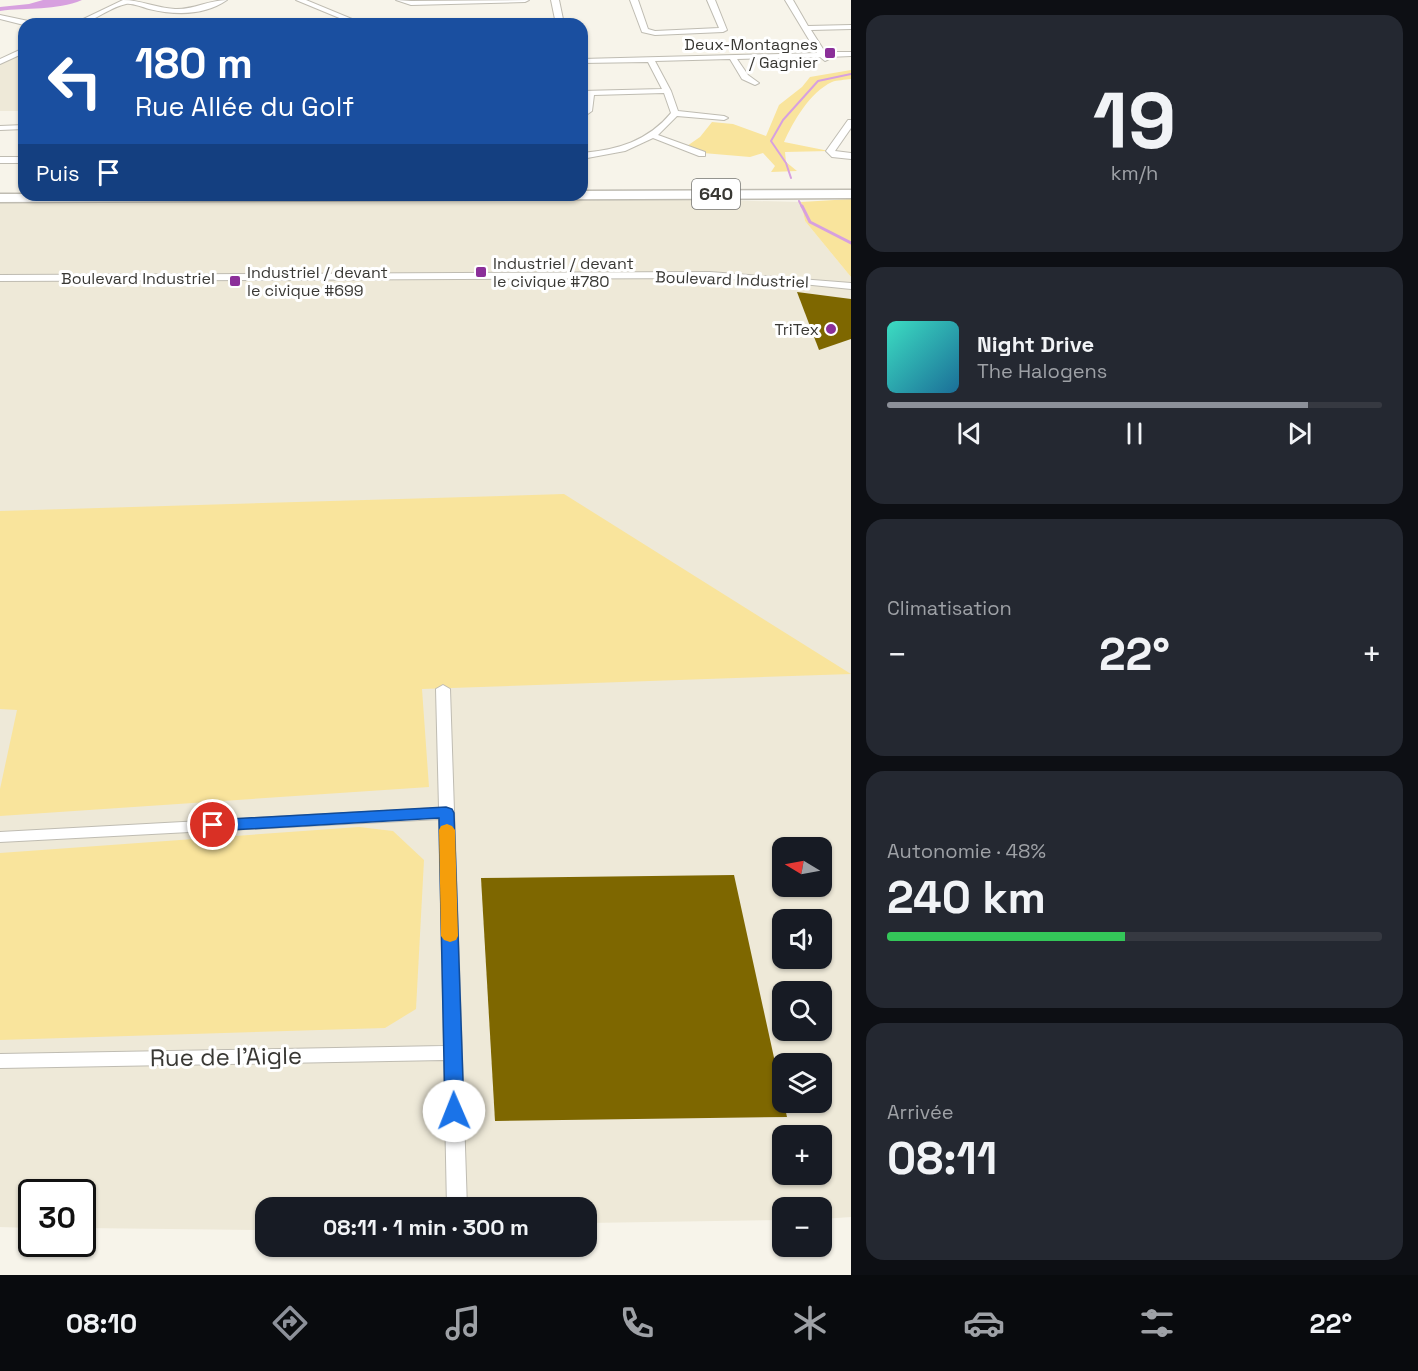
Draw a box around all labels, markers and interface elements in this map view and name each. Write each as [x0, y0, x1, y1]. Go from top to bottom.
place label: Deux-Montagnes / Gagnier [684, 34, 818, 73]
text: 180 m [135, 37, 253, 90]
icon: left [36, 42, 114, 120]
marker: Deux-Montagnes / Gagnier [823, 46, 837, 60]
text: 19 [1093, 71, 1176, 171]
text: Rue Allée du Golf [135, 89, 354, 124]
icon: arrive [92, 156, 125, 189]
text: Puis [36, 159, 80, 187]
text: km/h [1111, 160, 1158, 186]
road number: 640 [692, 179, 740, 209]
place label: Industriel / devant le civique #780 [493, 253, 634, 292]
place label: Industriel / devant le civique #699 [247, 262, 388, 301]
marker: Industriel / devant le civique #780 [474, 265, 488, 279]
street label: Boulevard Industriel [655, 266, 809, 293]
street label: Boulevard Industriel [61, 268, 215, 289]
marker: Industriel / devant le civique #699 [228, 274, 242, 288]
place label: TriTex [775, 319, 819, 340]
marker: TriTex [824, 322, 838, 336]
text: Night Drive [977, 330, 1094, 358]
text: The Halogens [977, 358, 1107, 384]
icon: previous [953, 417, 986, 450]
icon: pause [1118, 417, 1151, 450]
icon: next [1283, 417, 1316, 450]
text: Climatisation [887, 595, 1012, 621]
text: 22° [1099, 626, 1170, 683]
text: − [887, 634, 907, 676]
text: + [1362, 634, 1382, 676]
pin [187, 799, 238, 850]
icon: arrive [196, 808, 229, 841]
north arrow [772, 837, 832, 897]
map controls [772, 837, 832, 1257]
text: Autonomie · 48% [887, 838, 1046, 864]
text: 240 km [887, 869, 1046, 926]
button: sound [772, 909, 832, 969]
button: search [772, 981, 832, 1041]
street label: Rue de l'Aigle [150, 1040, 302, 1073]
button: layers [772, 1053, 832, 1113]
position arrow [422, 1079, 486, 1143]
text: Arrivée [887, 1099, 954, 1125]
button: + [772, 1125, 832, 1185]
text: 08:11 [887, 1130, 997, 1187]
speed limit sign: 30 [18, 1179, 96, 1257]
button: − [772, 1197, 832, 1257]
text: 08:11 · 1 min · 300 m [323, 1213, 529, 1241]
icon: directions [269, 1302, 311, 1344]
icon: music [442, 1302, 484, 1344]
icon: phone [616, 1302, 658, 1344]
icon: climate [789, 1302, 831, 1344]
icon: car [963, 1302, 1005, 1344]
icon: filters [1136, 1302, 1178, 1344]
text: 08:10 [66, 1306, 137, 1341]
text: 22° [1309, 1306, 1352, 1341]

